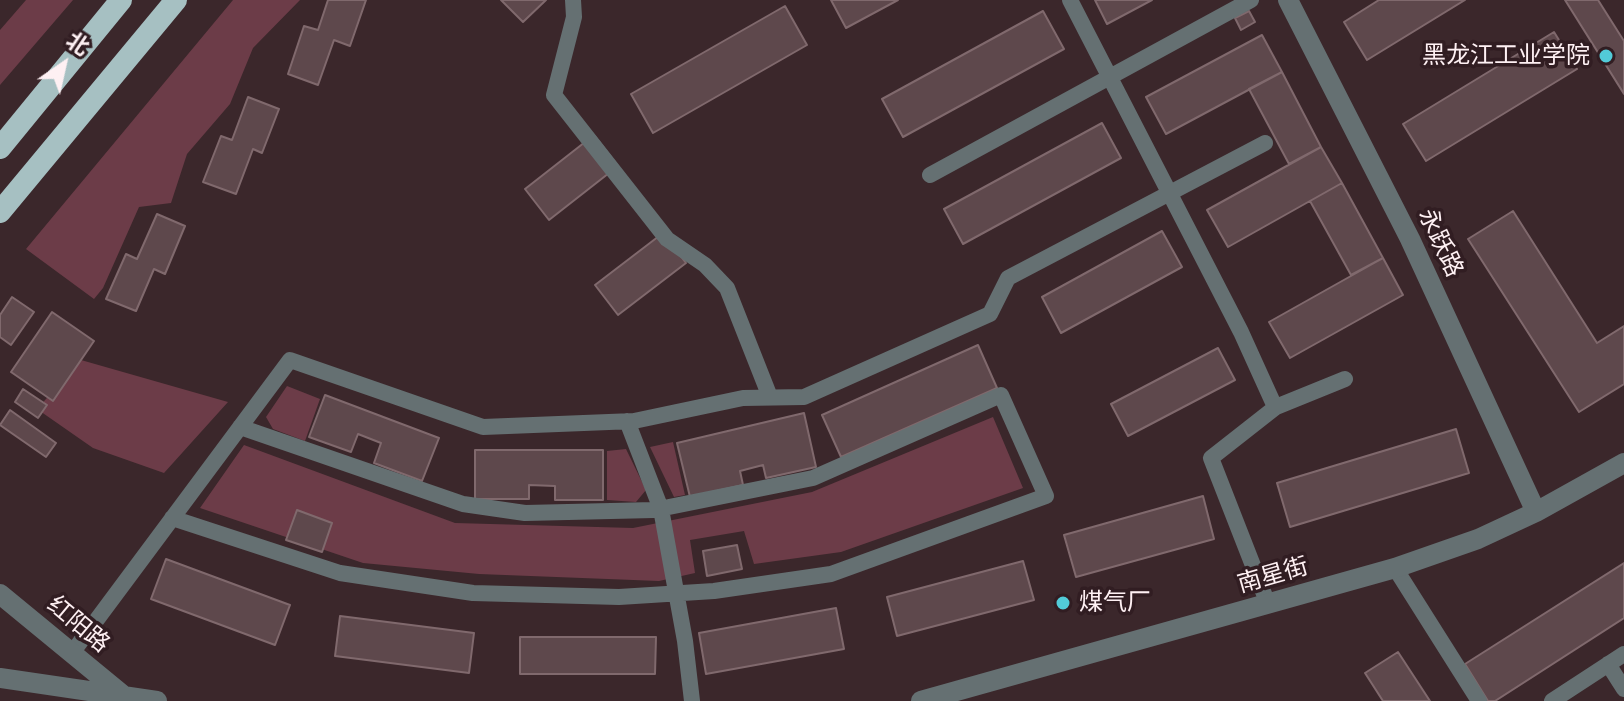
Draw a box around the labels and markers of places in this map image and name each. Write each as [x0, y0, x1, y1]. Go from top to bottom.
place label: 黑龙江工业学院 [1422, 42, 1590, 70]
marker: 黑龙江工业学院 [1597, 47, 1615, 65]
place label: 煤气厂 [1079, 589, 1151, 617]
marker: 煤气厂 [1054, 594, 1072, 612]

